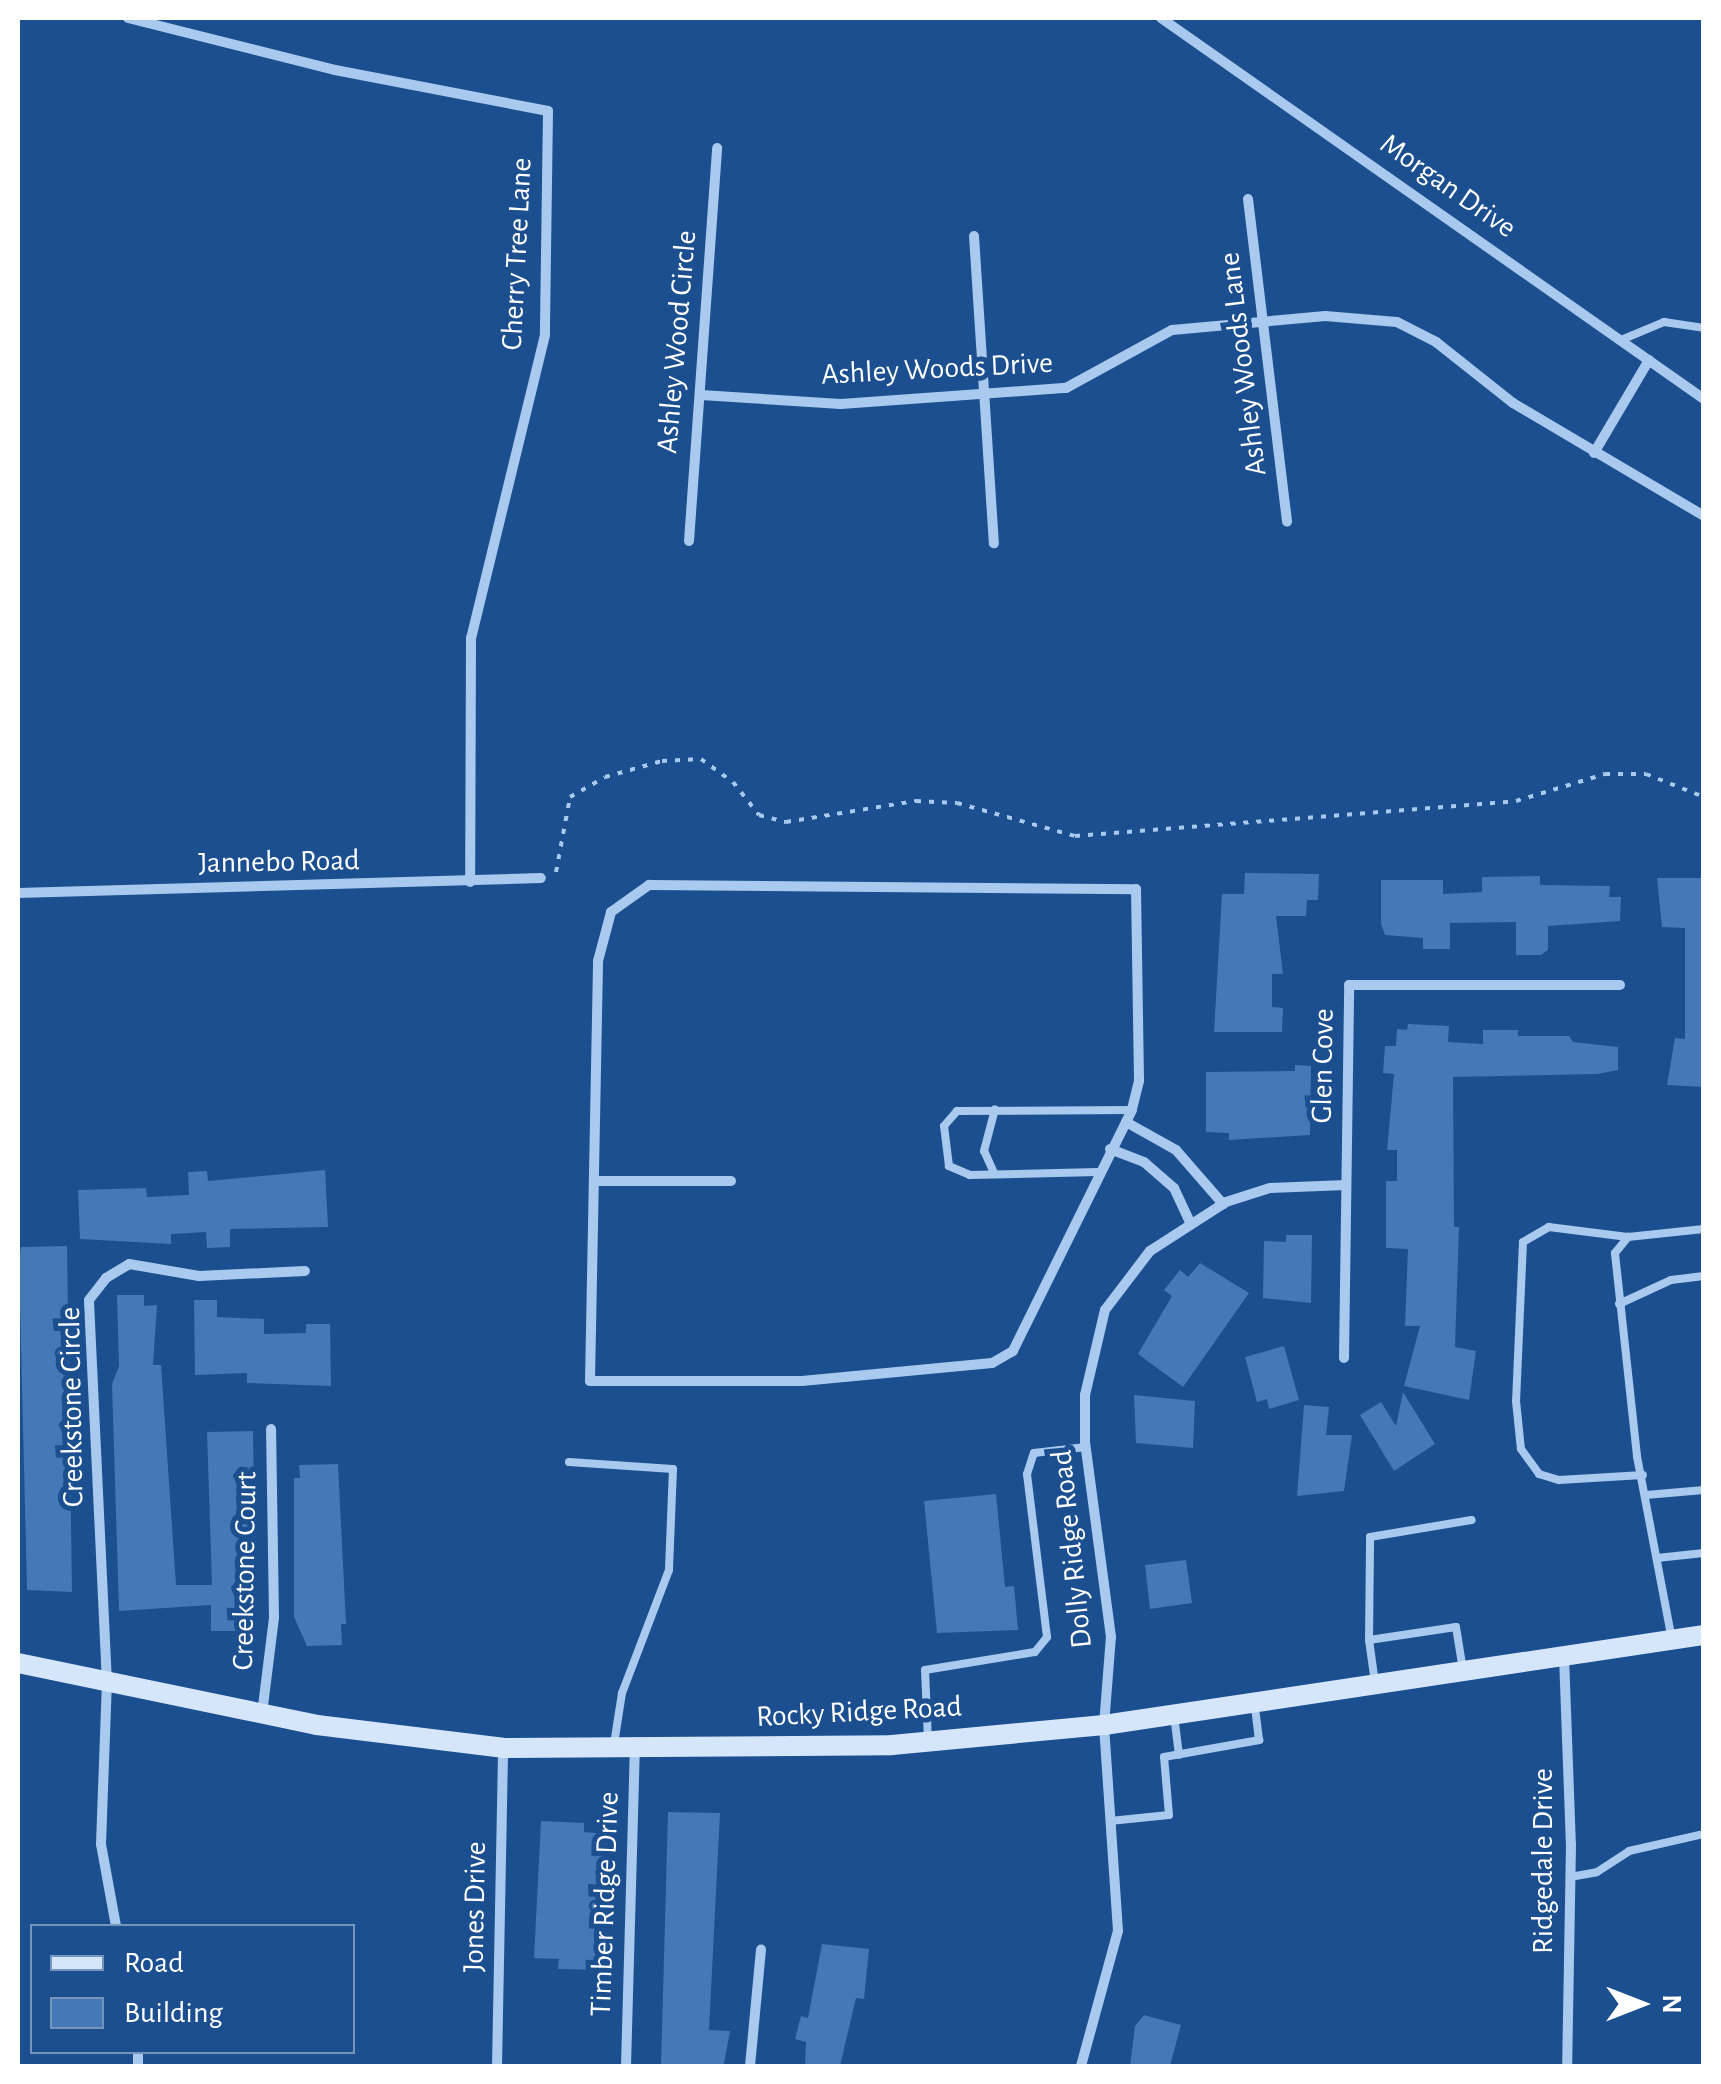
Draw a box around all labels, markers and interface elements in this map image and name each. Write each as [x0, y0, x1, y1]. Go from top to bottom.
street label: Morgan Drive [1373, 126, 1523, 246]
street label: Cherry Tree Lane [494, 157, 540, 351]
street label: Ashley Wood Circle [649, 229, 705, 455]
street label: Ashley Woods Lane [1211, 250, 1275, 478]
street label: Ashley Woods Drive [820, 345, 1054, 393]
street label: Jannebo Road [198, 843, 360, 881]
street label: Glen Cove [1304, 1008, 1342, 1124]
street label: Creekstone Circle [52, 1307, 92, 1507]
street label: Dolly Ridge Road [1044, 1448, 1100, 1650]
street label: Creekstone Court [225, 1471, 265, 1671]
street label: Rocky Ridge Road [755, 1689, 963, 1735]
street label: Ridgedale Drive [1525, 1768, 1561, 1954]
street label: Timber Ridge Drive [583, 1791, 627, 2017]
street label: Jones Drive [456, 1841, 494, 1973]
legend [30, 1924, 355, 2054]
text: Road [124, 1948, 184, 1978]
north arrow [1591, 1954, 1691, 2054]
text: N [1657, 1994, 1685, 2014]
text: Building [124, 1998, 223, 2028]

